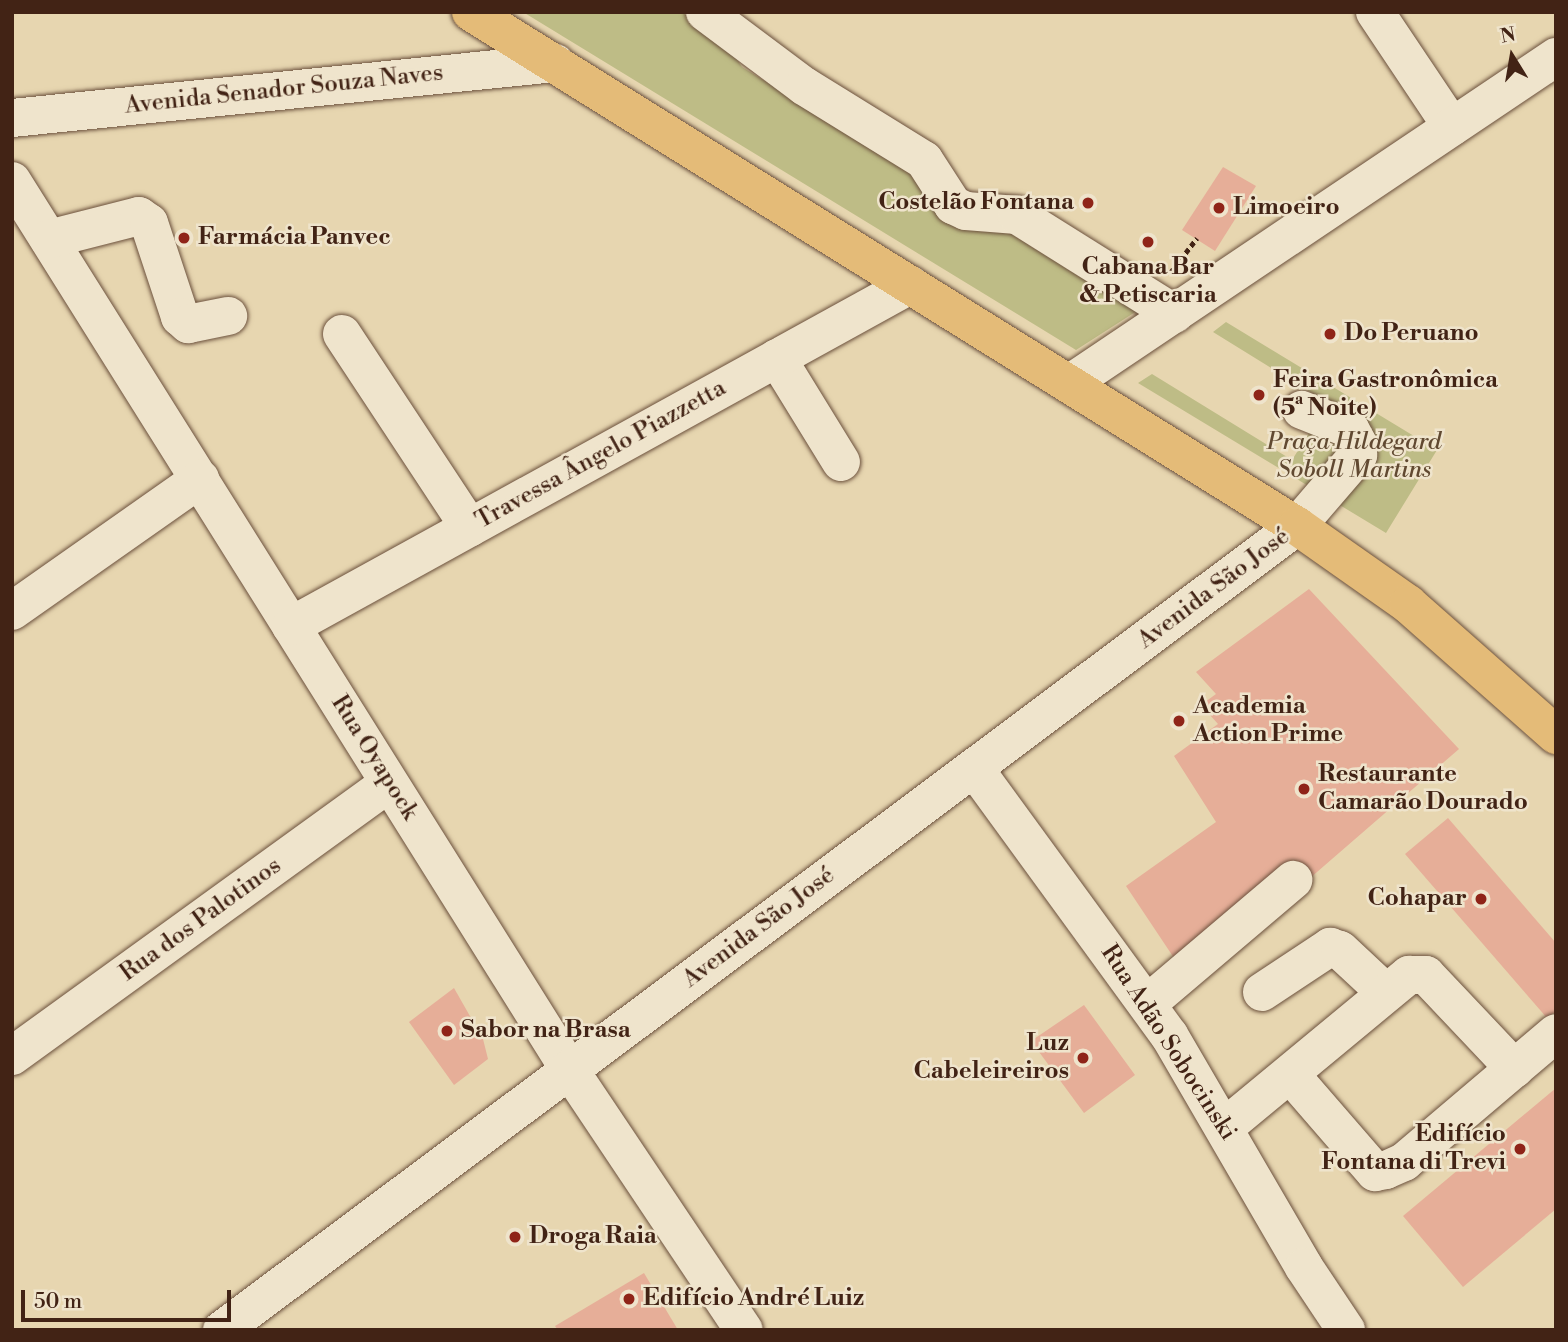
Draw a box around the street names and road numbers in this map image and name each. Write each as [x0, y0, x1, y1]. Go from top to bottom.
street label: Avenida Senador Souza Naves [123, 59, 445, 121]
street label: Travessa Ângelo Piazzetta [471, 374, 731, 536]
street label: Avenida São José [1132, 523, 1296, 655]
street label: Rua Oyapock [324, 690, 424, 826]
street label: Rua dos Palotinos [115, 852, 287, 988]
street label: Avenida São José [677, 862, 841, 994]
street label: Rua Adão Sobocinski [1094, 940, 1242, 1146]

